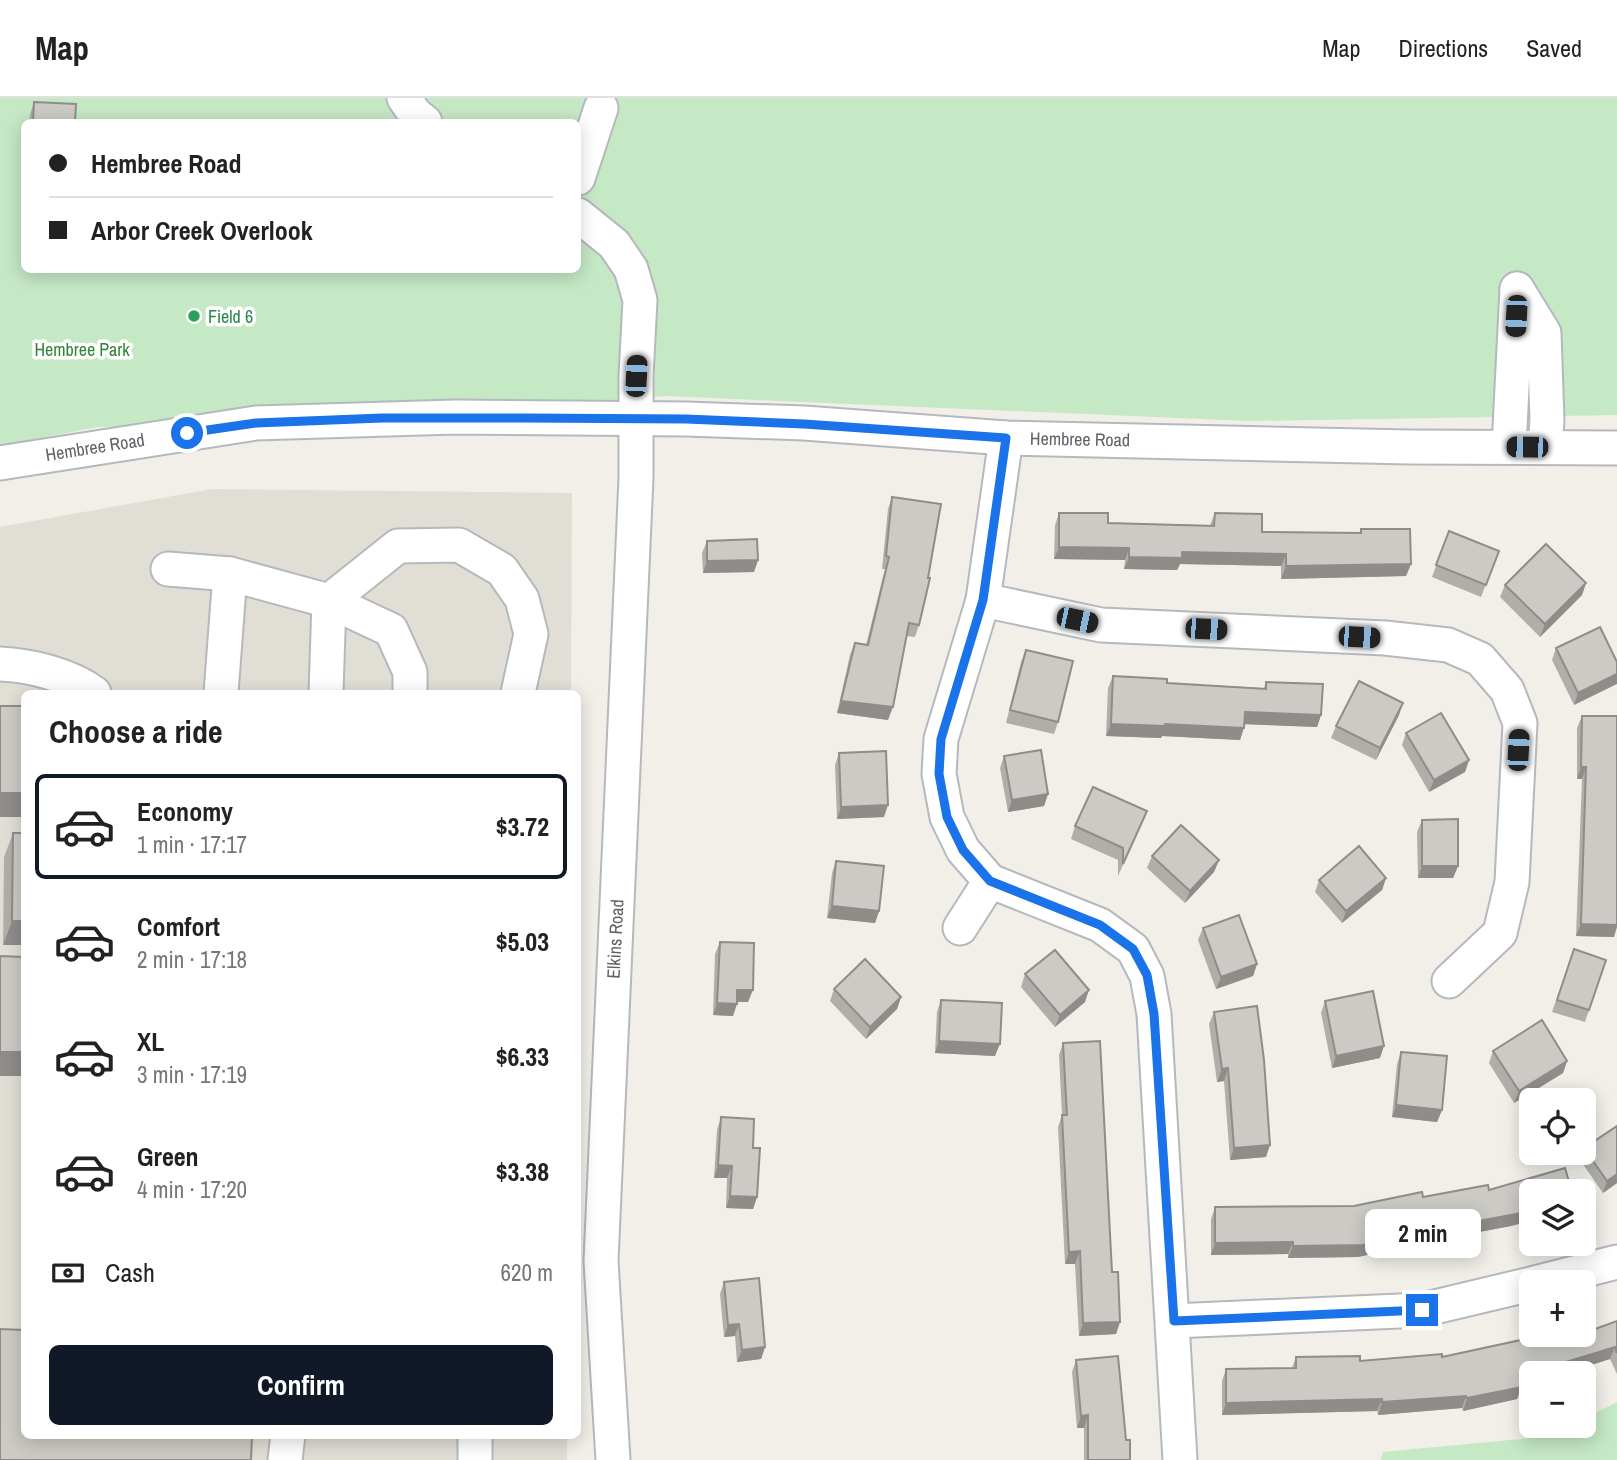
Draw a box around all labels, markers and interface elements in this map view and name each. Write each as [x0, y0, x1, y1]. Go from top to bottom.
text: Map [35, 26, 89, 70]
text: Map [1322, 32, 1360, 64]
text: Directions [1398, 32, 1488, 64]
text: Saved [1526, 32, 1582, 64]
text: Hembree Road [91, 146, 241, 181]
text: Arbor Creek Overlook [91, 213, 313, 248]
car [1505, 294, 1528, 338]
place label: Field 6 [208, 304, 253, 329]
marker: Field 6 [186, 308, 202, 324]
park label: Hembree Park [34, 337, 130, 362]
car [625, 354, 648, 398]
route start [171, 417, 203, 449]
street label: Hembree Road [1030, 426, 1130, 452]
street label: Hembree Road [44, 427, 146, 467]
car [1506, 436, 1549, 458]
car [1055, 605, 1100, 635]
car [1185, 617, 1228, 641]
car [1338, 625, 1381, 649]
text: Choose a ride [49, 710, 223, 753]
car [1507, 728, 1530, 772]
text: Economy [137, 794, 233, 829]
icon: car [53, 795, 116, 858]
text: $3.72 [496, 809, 549, 844]
text: 1 min · 17:17 [137, 829, 247, 860]
street label: Elkins Road [600, 899, 630, 979]
text: Comfort [137, 909, 220, 944]
icon: car [53, 910, 116, 973]
text: $5.03 [496, 924, 549, 959]
text: 2 min · 17:18 [137, 944, 247, 975]
text: XL [137, 1024, 164, 1059]
icon: car [53, 1025, 116, 1088]
text: $6.33 [496, 1039, 549, 1074]
text: 3 min · 17:19 [137, 1059, 247, 1090]
map controls [1519, 1088, 1596, 1438]
button: locate [1519, 1088, 1596, 1165]
text: Green [137, 1139, 199, 1174]
icon: car [53, 1140, 116, 1203]
text: $3.38 [496, 1154, 549, 1189]
text: 4 min · 17:20 [137, 1174, 247, 1205]
button: layers [1519, 1179, 1596, 1256]
callout: 2 min [1364, 1208, 1480, 1258]
text: 2 min [1398, 1218, 1448, 1249]
icon: cash [49, 1254, 87, 1292]
text: Cash [105, 1255, 155, 1290]
text: 620 m [501, 1257, 553, 1288]
button: + [1519, 1270, 1596, 1347]
route end [1406, 1294, 1438, 1326]
button: Confirm [49, 1345, 553, 1425]
button: − [1519, 1361, 1596, 1438]

